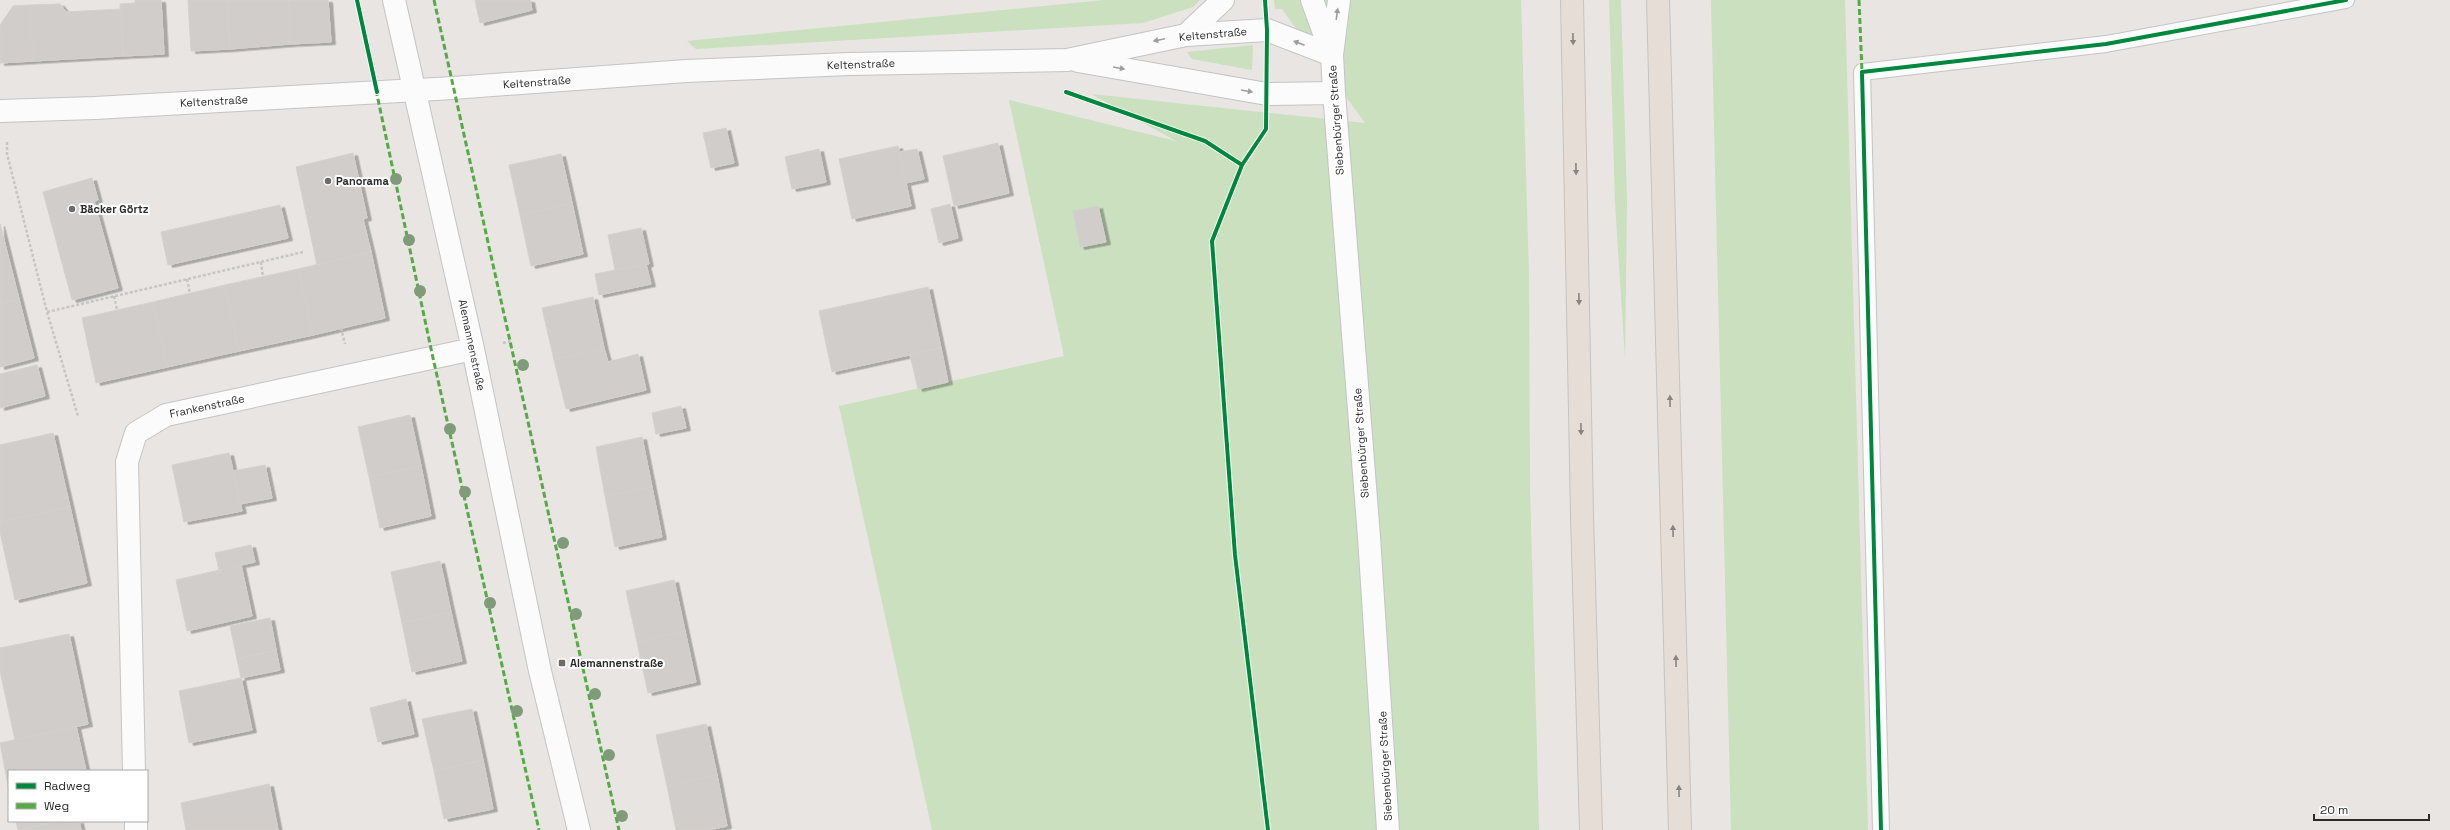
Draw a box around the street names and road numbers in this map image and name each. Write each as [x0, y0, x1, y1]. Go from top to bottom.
street label: Keltenstraße [1178, 24, 1248, 44]
street label: Keltenstraße [827, 56, 895, 72]
street label: Siebenbürger Straße [1325, 65, 1347, 175]
street label: Keltenstraße [502, 73, 572, 91]
street label: Keltenstraße [180, 92, 248, 110]
street label: Alemannenstraße [455, 298, 489, 392]
street label: Siebenbürger Straße [1350, 388, 1372, 498]
street label: Frankenstraße [168, 391, 246, 421]
street label: Siebenbürger Straße [1375, 711, 1395, 821]

